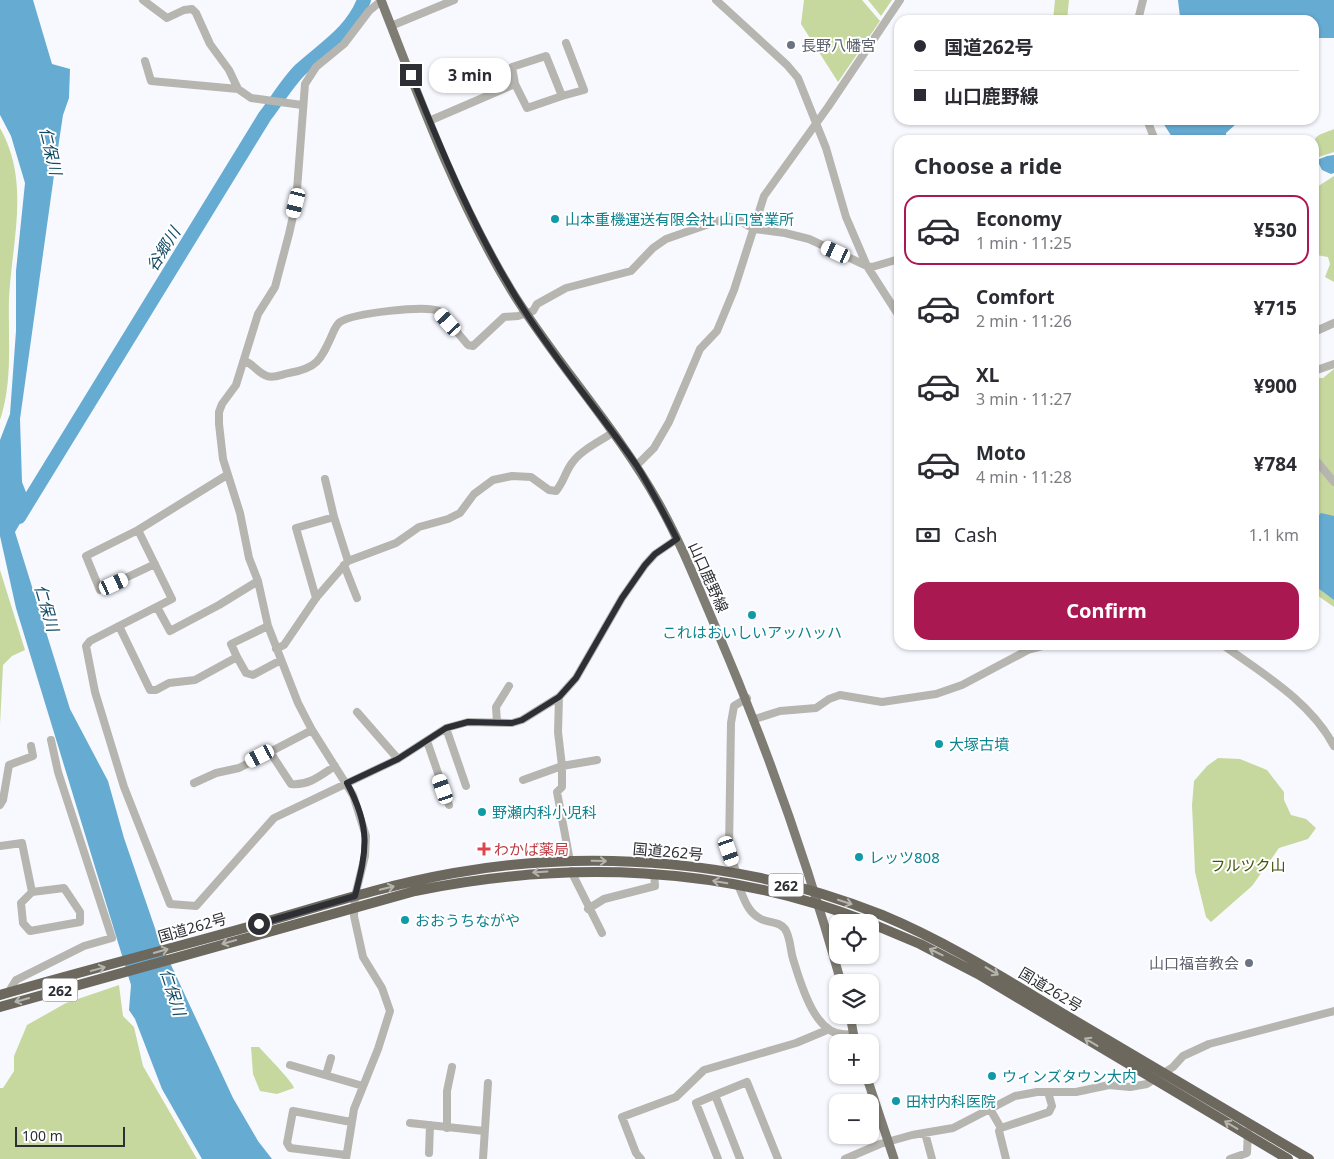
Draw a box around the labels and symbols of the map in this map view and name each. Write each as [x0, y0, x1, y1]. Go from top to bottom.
place label: 長野八幡宮 [801, 35, 876, 55]
marker: 長野八幡宮 [785, 39, 797, 51]
callout: 3 min [428, 58, 511, 92]
route end [400, 64, 422, 86]
water label: 仁保川 [35, 125, 68, 179]
car [285, 187, 306, 219]
place label: 山本重機運送有限会社 山口営業所 [565, 209, 794, 229]
marker: 山本重機運送有限会社 山口営業所 [549, 213, 561, 225]
water label: 谷郷川 [141, 221, 186, 275]
car [819, 239, 852, 265]
car [432, 306, 463, 338]
street label: 山口鹿野線 [685, 539, 733, 615]
car [97, 571, 130, 597]
water label: 仁保川 [30, 582, 65, 636]
marker: これはおいしいアッハッハ [746, 609, 758, 621]
place label: これはおいしいアッハッハ [662, 622, 842, 642]
place label: 大塚古墳 [949, 734, 1009, 754]
marker: 大塚古墳 [933, 738, 945, 750]
car [243, 743, 276, 769]
car [431, 772, 454, 806]
place label: 野瀬内科小児科 [492, 802, 597, 822]
marker: 野瀬内科小児科 [476, 806, 488, 818]
car [717, 834, 740, 868]
street label: 国道262号 [632, 838, 704, 864]
place label: わかば薬局 [494, 839, 569, 859]
marker: わかば薬局 [478, 843, 490, 855]
place label: レッツ808 [869, 847, 940, 867]
marker: レッツ808 [853, 851, 865, 863]
park label: フルツク山 [1210, 855, 1286, 875]
one-way arrow [591, 856, 607, 866]
one-way arrow [533, 868, 549, 877]
road number: 262 [768, 874, 804, 896]
one-way arrow [712, 876, 728, 886]
one-way arrow [378, 883, 394, 892]
one-way arrow [837, 898, 852, 907]
street label: 国道262号 [155, 908, 229, 946]
place label: おおうちながや [415, 910, 520, 930]
route start [248, 913, 270, 935]
marker: おおうちながや [399, 914, 411, 926]
one-way arrow [221, 937, 237, 947]
one-way arrow [152, 946, 168, 956]
one-way arrow [928, 947, 943, 957]
place label: 山口福音教会 [1149, 953, 1239, 973]
marker: 山口福音教会 [1243, 957, 1255, 969]
street label: 国道262号 [1016, 962, 1086, 1016]
one-way arrow [89, 964, 105, 973]
water label: 仁保川 [155, 966, 191, 1020]
one-way arrow [984, 967, 998, 977]
road number: 262 [42, 978, 78, 1002]
one-way arrow [15, 996, 31, 1006]
one-way arrow [1085, 1036, 1099, 1046]
place label: ウィンズタウン大内 [1002, 1066, 1137, 1086]
marker: ウィンズタウン大内 [986, 1070, 998, 1082]
place label: 田村内科医院 [906, 1091, 996, 1111]
marker: 田村内科医院 [890, 1095, 902, 1107]
one-way arrow [1224, 1120, 1238, 1130]
scale bar [15, 1124, 125, 1147]

